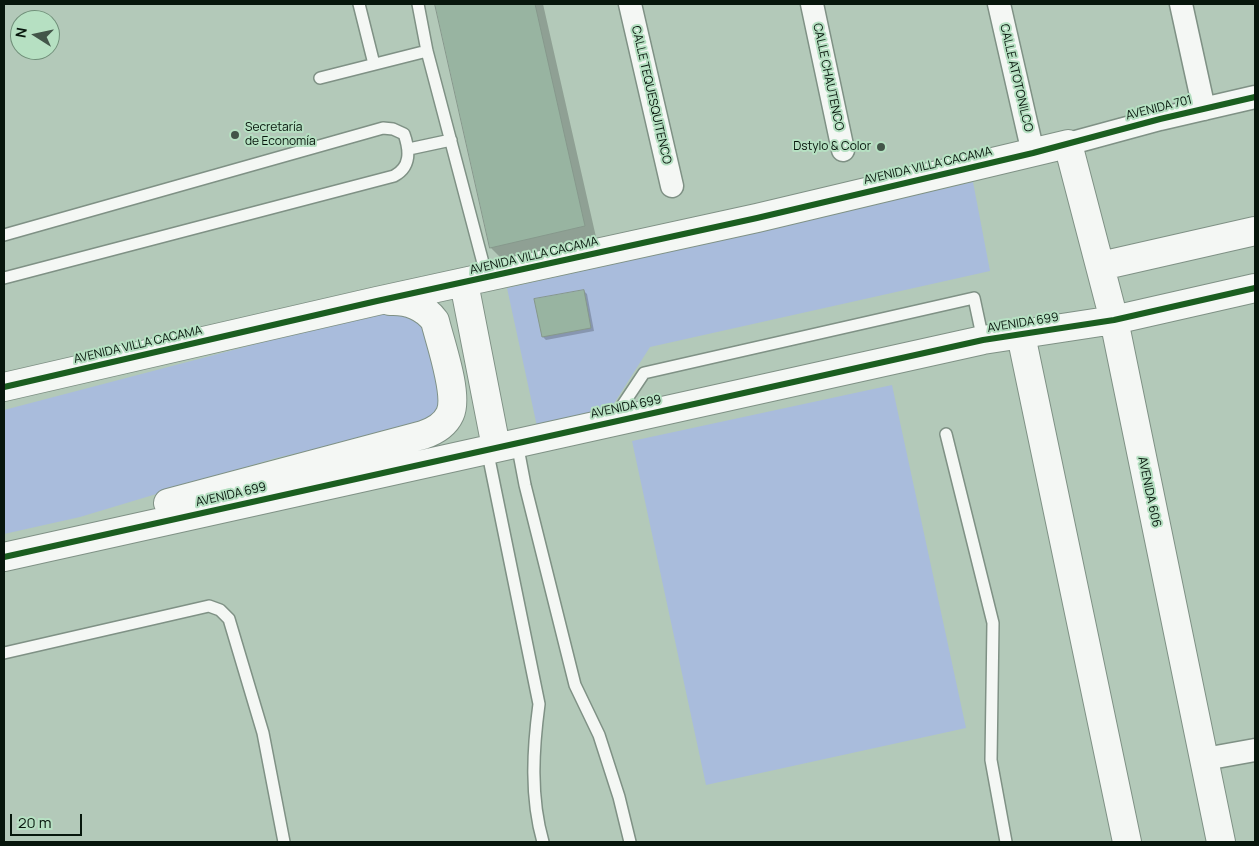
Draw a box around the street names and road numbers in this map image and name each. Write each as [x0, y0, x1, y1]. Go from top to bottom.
street label: CALLE CHAUTENCO [810, 22, 846, 132]
street label: CALLE ATOTONILCO [997, 23, 1035, 133]
street label: CALLE TEQUESQUITENCO [628, 24, 674, 166]
street label: AVENIDA 701 [1124, 93, 1194, 123]
street label: AVENIDA VILLA CACAMA [862, 144, 994, 188]
street label: AVENIDA VILLA CACAMA [468, 234, 600, 278]
street label: AVENIDA 699 [986, 310, 1060, 336]
street label: AVENIDA VILLA CACAMA [72, 323, 204, 367]
street label: AVENIDA 699 [589, 392, 663, 422]
street label: AVENIDA 606 [1134, 455, 1164, 529]
street label: AVENIDA 699 [194, 480, 268, 510]

